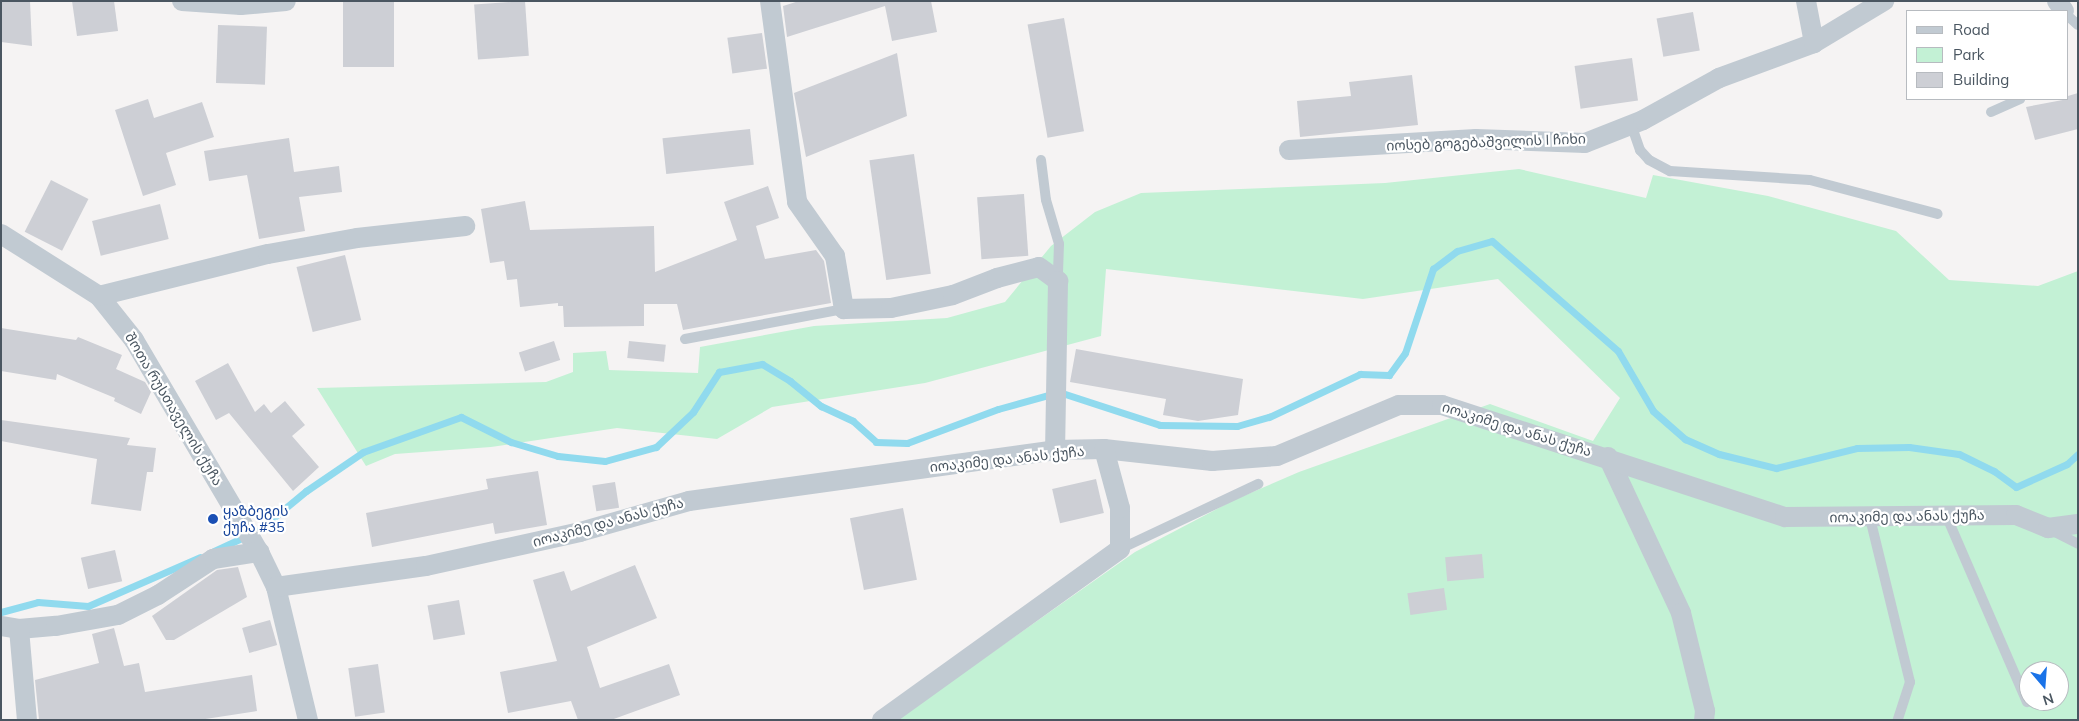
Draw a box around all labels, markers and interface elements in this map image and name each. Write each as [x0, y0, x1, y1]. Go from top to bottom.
legend [1906, 10, 2069, 100]
text: Road [1953, 20, 1990, 39]
text: Park [1953, 45, 1985, 64]
text: Building [1953, 70, 2009, 89]
street label: იოსებ გოგებაშვილის I ჩიხი [1386, 130, 1586, 154]
street label: შოთა რუსთაველის ქუჩა [122, 329, 226, 489]
street label: იოაკიმე და ანას ქუჩა [1440, 398, 1594, 460]
street label: იოაკიმე და ანას ქუჩა [929, 443, 1085, 475]
street label: იოაკიმე და ანას ქუჩა [531, 494, 685, 550]
place label: ყაზბეგის ქუჩა #35 [223, 503, 289, 536]
street label: იოაკიმე და ანას ქუჩა [1829, 506, 1985, 526]
marker: ყაზბეგის ქუჩა #35 [207, 513, 219, 525]
north arrow [2019, 661, 2069, 711]
text: N [2041, 689, 2056, 710]

